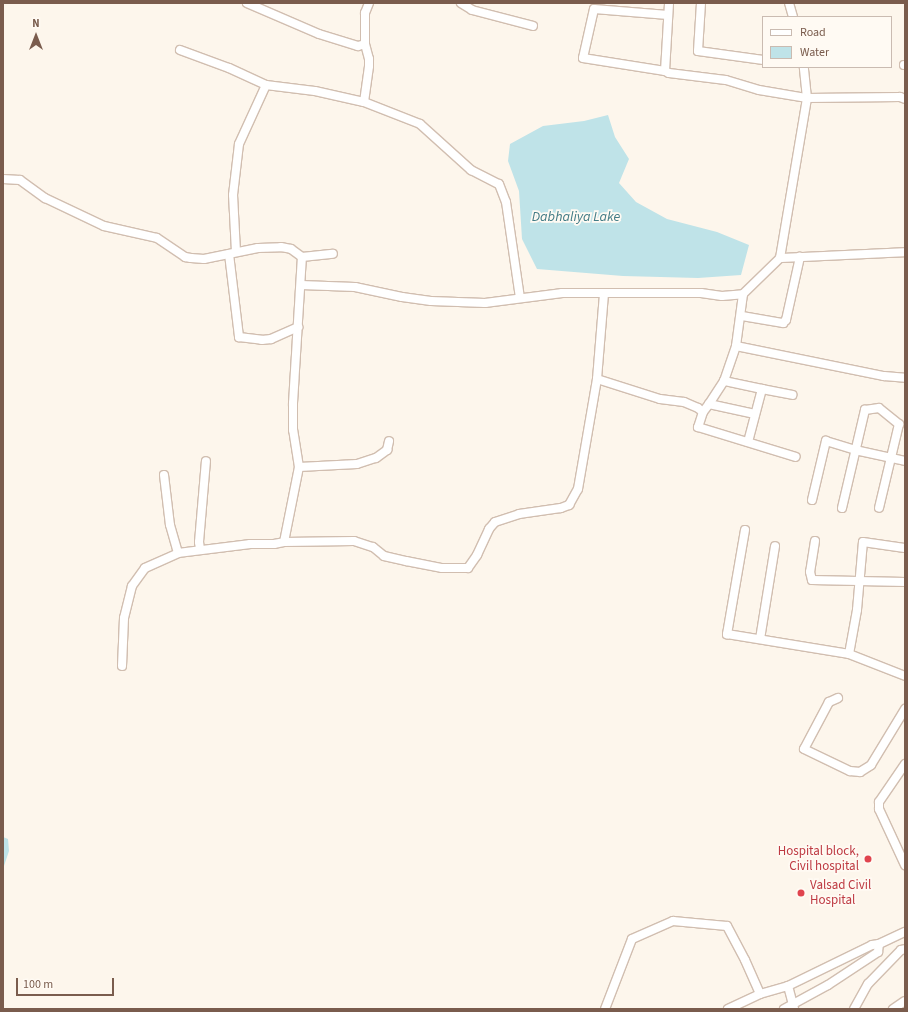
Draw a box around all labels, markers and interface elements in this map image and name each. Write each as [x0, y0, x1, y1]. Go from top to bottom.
north arrow [16, 16, 56, 56]
text: N [32, 16, 40, 31]
legend [762, 16, 892, 68]
text: Road [800, 24, 826, 41]
text: Water [800, 44, 829, 61]
water label: Dabhaliya Lake [532, 209, 620, 225]
place label: Hospital block, Civil hospital [778, 844, 859, 875]
marker: Hospital block, Civil hospital [862, 853, 874, 865]
place label: Valsad Civil Hospital [810, 878, 871, 909]
marker: Valsad Civil Hospital [795, 887, 807, 899]
scale bar [18, 970, 116, 996]
text: 100 m [23, 976, 53, 993]

